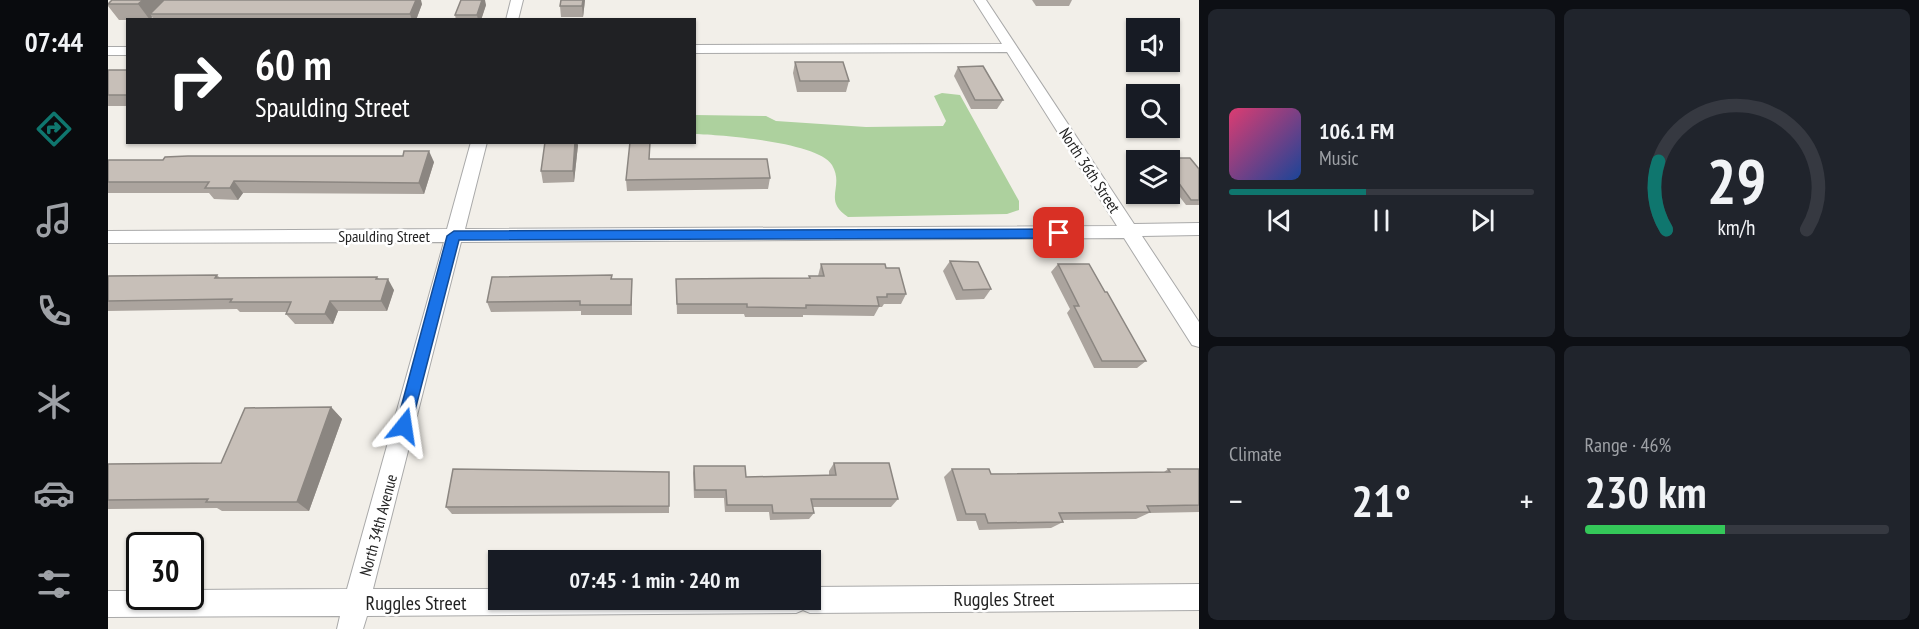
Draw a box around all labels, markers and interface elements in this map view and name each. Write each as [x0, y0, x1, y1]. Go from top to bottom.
map controls [1126, 18, 1180, 204]
button: sound [1126, 18, 1180, 72]
text: 07:44 [25, 25, 83, 59]
text: 60 m [255, 37, 332, 92]
icon: right [156, 42, 234, 120]
button: search [1126, 84, 1180, 138]
text: Spaulding Street [255, 90, 410, 124]
icon: directions [33, 108, 75, 150]
text: 106.1 FM [1319, 117, 1394, 145]
street label: North 36th Street [1055, 124, 1125, 217]
text: 29 [1707, 140, 1767, 221]
text: Music [1319, 145, 1359, 171]
button: layers [1126, 150, 1180, 204]
icon: music [33, 199, 75, 241]
icon: previous [1263, 204, 1296, 237]
icon: pause [1365, 204, 1398, 237]
icon: next [1466, 204, 1499, 237]
pin [1033, 207, 1084, 258]
text: km/h [1718, 213, 1756, 241]
icon: arrive [1042, 216, 1075, 249]
street label: Spaulding Street [338, 226, 430, 246]
icon: phone [33, 290, 75, 332]
icon: climate [33, 381, 75, 423]
position arrow [372, 394, 436, 458]
text: Range · 46% [1585, 432, 1671, 458]
text: Climate [1229, 441, 1282, 467]
text: 230 km [1585, 462, 1707, 520]
text: 21° [1352, 471, 1411, 529]
icon: car [33, 472, 75, 514]
street label: North 34th Avenue [355, 472, 401, 578]
text: − [1229, 479, 1243, 522]
text: + [1520, 479, 1534, 522]
speed limit sign: 30 [126, 532, 204, 610]
icon: filters [33, 563, 75, 605]
text: 07:45 · 1 min · 240 m [569, 566, 740, 594]
street label: Ruggles Street [954, 586, 1055, 612]
street label: Ruggles Street [366, 590, 467, 616]

